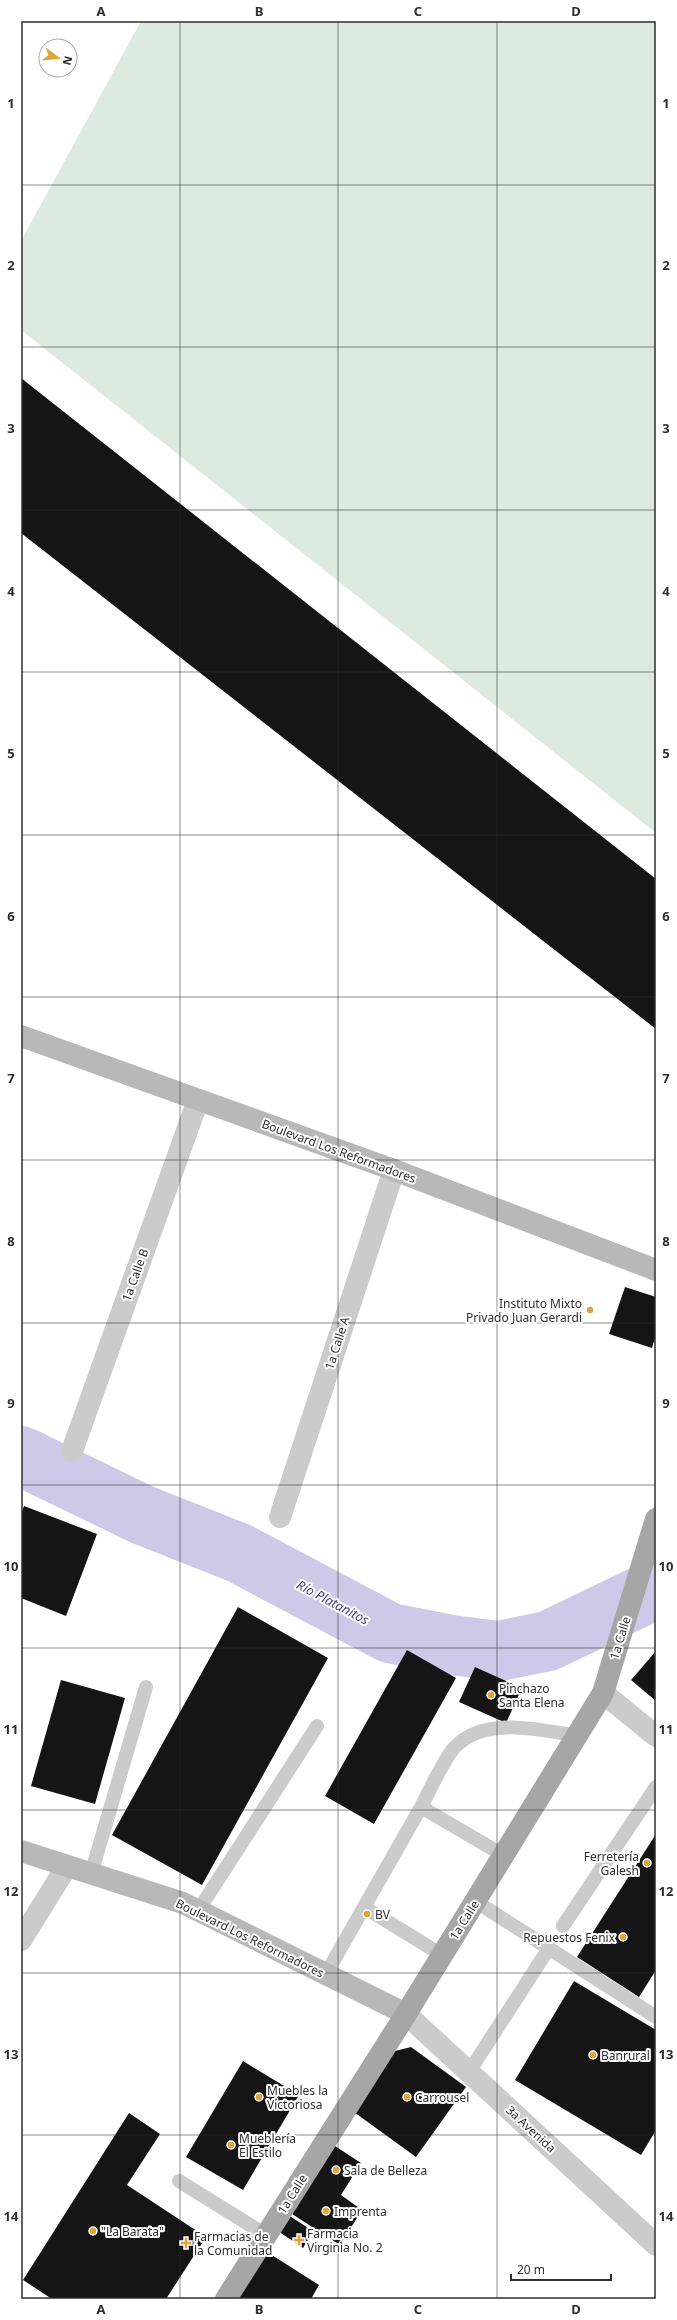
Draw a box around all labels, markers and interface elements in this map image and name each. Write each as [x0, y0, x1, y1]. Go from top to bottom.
text: A [97, 2, 106, 20]
text: B [255, 2, 263, 20]
text: C [414, 2, 422, 20]
text: D [571, 2, 581, 20]
north arrow [38, 38, 78, 78]
text: N [60, 55, 77, 67]
text: 1 [7, 94, 15, 112]
text: 1 [662, 94, 670, 112]
text: 2 [7, 256, 15, 274]
text: 2 [662, 256, 670, 274]
text: 3 [7, 419, 15, 437]
text: 3 [662, 419, 670, 437]
text: 4 [7, 582, 15, 600]
text: 4 [662, 582, 670, 600]
text: 5 [7, 744, 15, 762]
text: 5 [662, 744, 670, 762]
text: 6 [7, 907, 15, 925]
text: 6 [662, 907, 670, 925]
text: 7 [7, 1069, 15, 1087]
text: 7 [662, 1069, 670, 1087]
street label: Boulevard Los Reformadores [260, 1115, 419, 1187]
text: 8 [7, 1232, 15, 1250]
text: 8 [662, 1232, 670, 1250]
street label: 1a Calle B [118, 1246, 152, 1304]
place label: Instituto Mixto Privado Juan Gerardi [466, 1295, 582, 1326]
marker: Instituto Mixto Privado Juan Gerardi [585, 1305, 595, 1315]
street label: 1a Calle A [320, 1314, 354, 1372]
text: 9 [7, 1394, 15, 1412]
text: 9 [662, 1394, 670, 1412]
text: 10 [4, 1557, 18, 1575]
text: 10 [659, 1557, 673, 1575]
water label: Río Platanitos [294, 1575, 373, 1629]
street label: 1a Calle [605, 1614, 635, 1662]
place label: Pinchazo Santa Elena [499, 1680, 565, 1711]
marker: Pinchazo Santa Elena [486, 1690, 496, 1700]
text: 11 [4, 1720, 18, 1738]
text: 11 [659, 1720, 673, 1738]
place label: Ferretería Galesh [584, 1848, 639, 1879]
marker: Ferretería Galesh [642, 1858, 652, 1868]
text: 12 [4, 1882, 18, 1900]
text: 12 [659, 1882, 673, 1900]
street label: Boulevard Los Reformadores [173, 1895, 327, 1981]
street label: 1a Calle [445, 1897, 483, 1943]
place label: BV [375, 1906, 391, 1923]
marker: BV [362, 1909, 372, 1919]
place label: Repuestos Fenix [523, 1929, 616, 1946]
marker: Repuestos Fenix [618, 1932, 628, 1942]
text: 13 [4, 2045, 18, 2063]
text: 13 [659, 2045, 673, 2063]
place label: Banrural [601, 2047, 650, 2064]
marker: Banrural [588, 2050, 598, 2060]
place label: Muebles la Victoriosa [267, 2082, 328, 2113]
place label: Carrousel [415, 2089, 469, 2106]
marker: Muebles la Victoriosa [254, 2092, 264, 2102]
marker: Carrousel [402, 2092, 412, 2102]
street label: 3a Avenida [503, 2102, 559, 2156]
place label: Mueblería El Estilo [239, 2130, 296, 2161]
marker: Mueblería El Estilo [226, 2140, 236, 2150]
place label: Sala de Belleza [344, 2162, 427, 2179]
marker: Sala de Belleza [331, 2165, 341, 2175]
street label: 1a Calle [273, 2171, 311, 2217]
place label: Imprenta [334, 2203, 387, 2220]
marker: Imprenta [321, 2206, 331, 2216]
text: 14 [4, 2207, 19, 2225]
text: 14 [659, 2207, 674, 2225]
place label: "La Barata" [101, 2223, 164, 2240]
place label: Farmacia Virginia No. 2 [307, 2225, 383, 2256]
marker: "La Barata" [88, 2226, 98, 2236]
place label: Farmacias de la Comunidad [194, 2228, 272, 2259]
marker: Farmacia Virginia No. 2 [294, 2235, 304, 2245]
marker: Farmacias de la Comunidad [181, 2238, 191, 2248]
scale bar [511, 2256, 611, 2282]
text: 20 m [517, 2261, 545, 2278]
text: A [97, 2300, 106, 2318]
text: B [255, 2300, 263, 2318]
text: C [414, 2300, 422, 2318]
text: D [571, 2300, 581, 2318]

